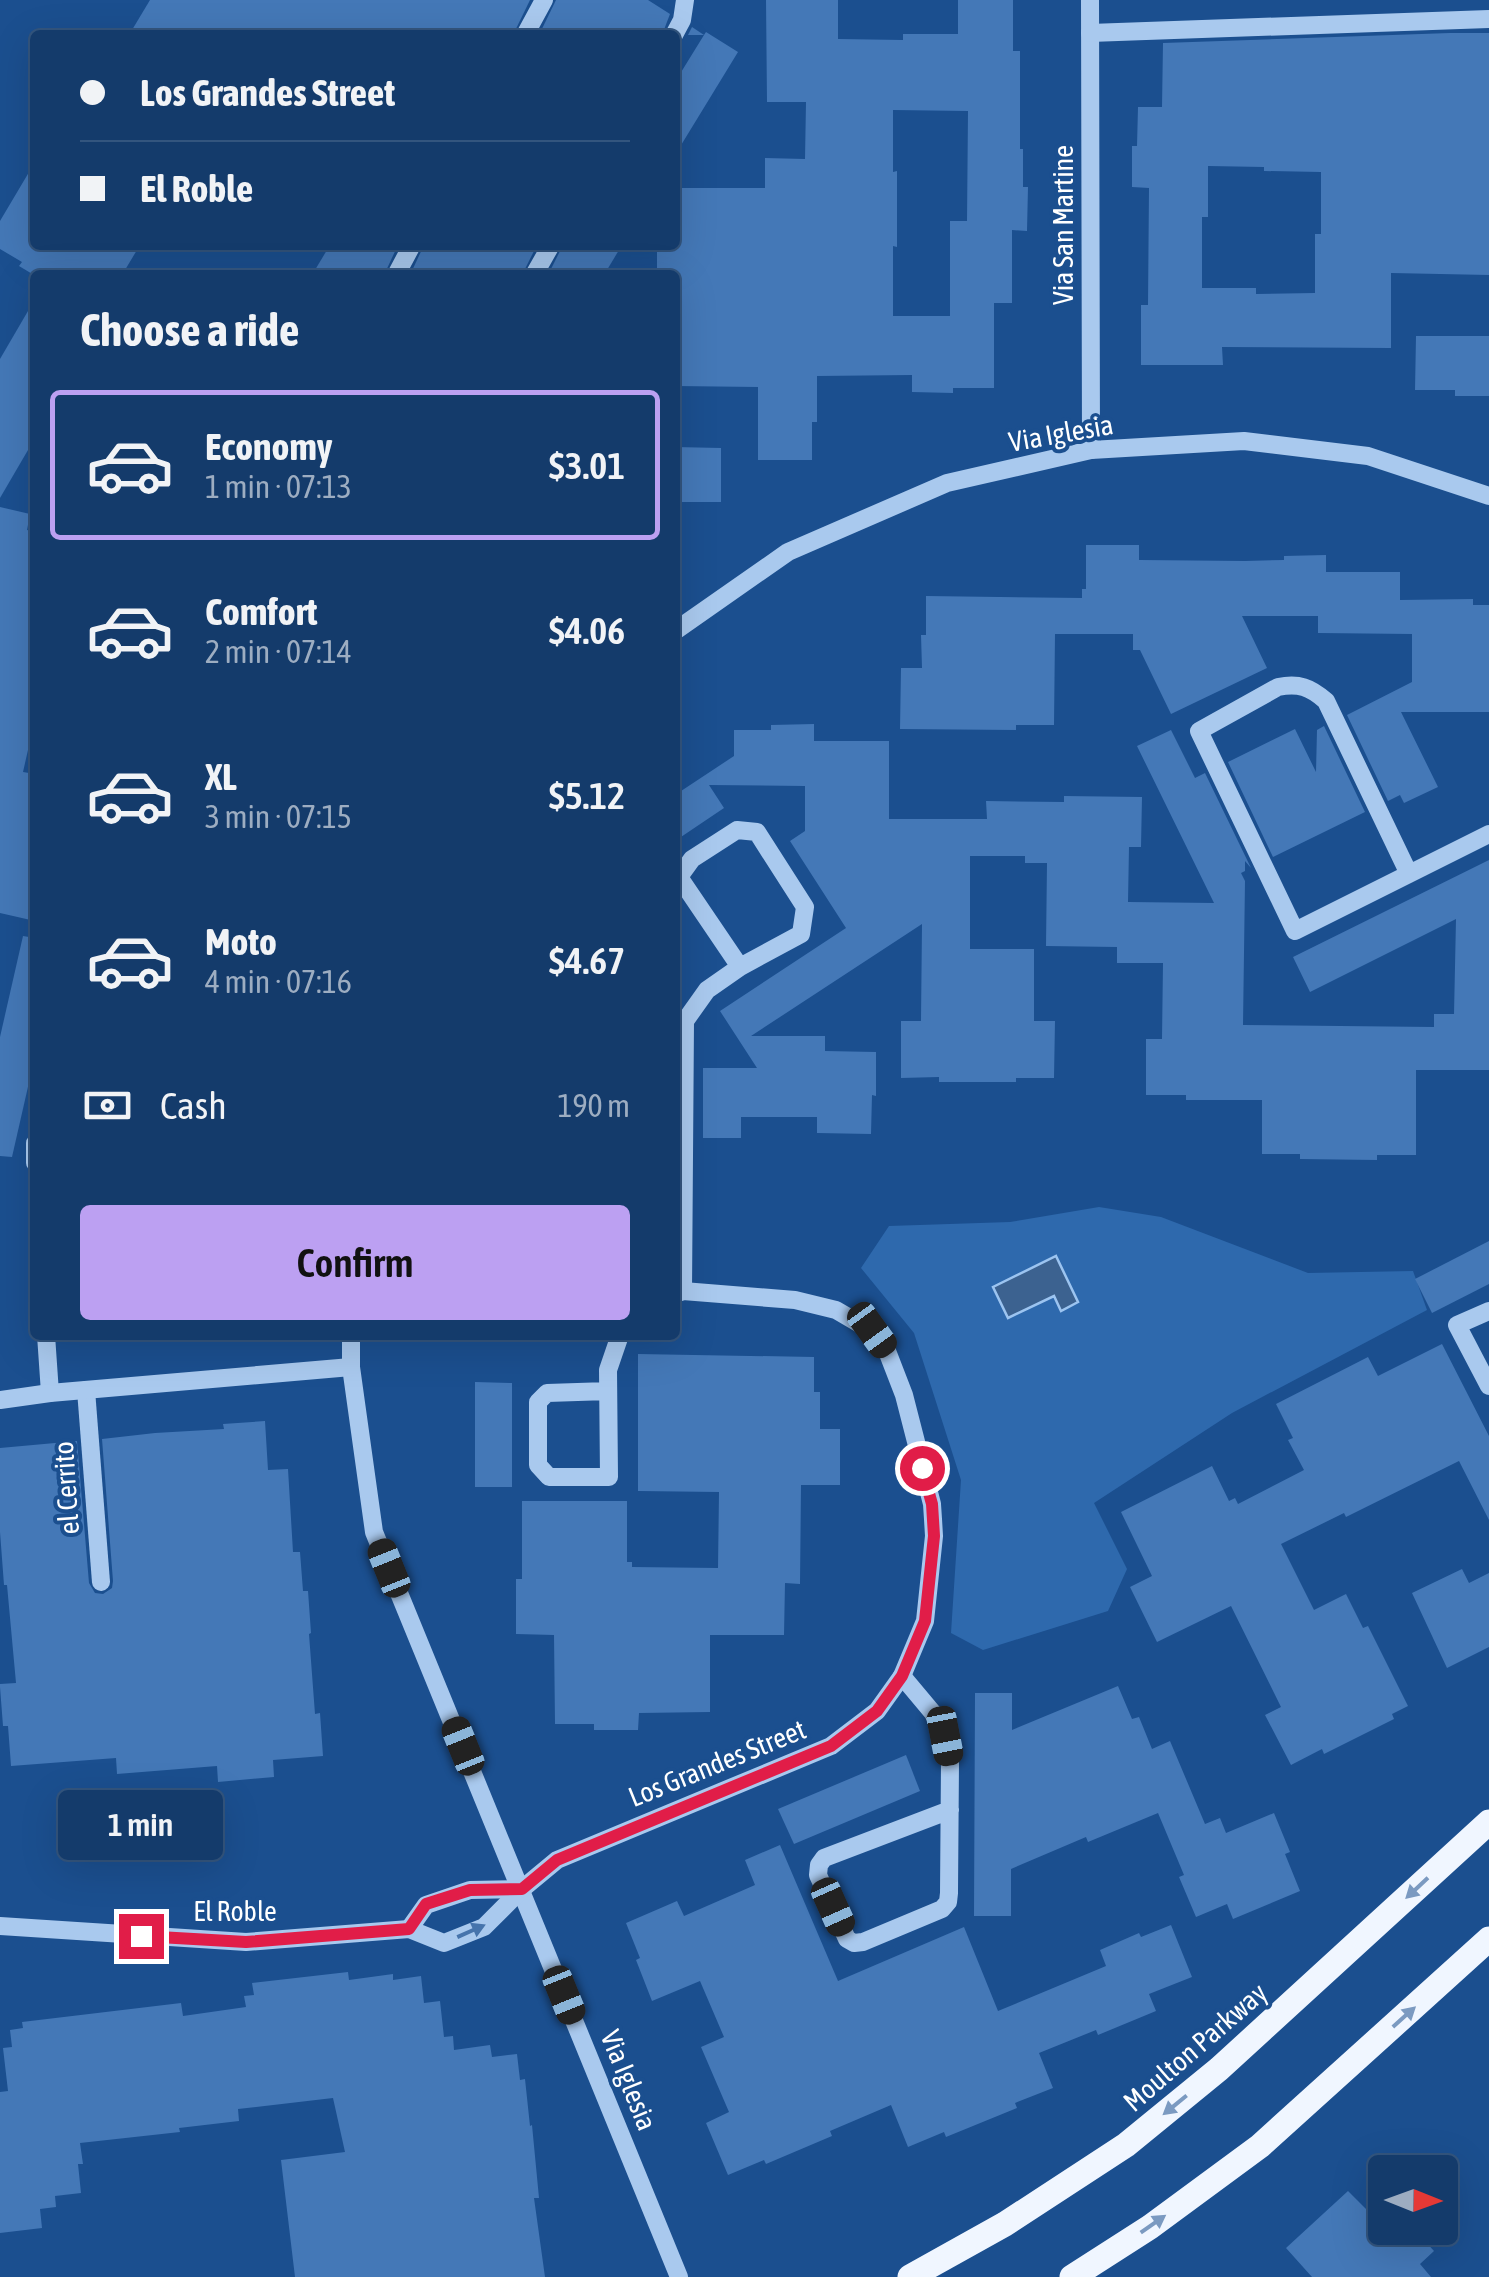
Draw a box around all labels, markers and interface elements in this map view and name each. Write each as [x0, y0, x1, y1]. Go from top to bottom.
text: Los Grandes Street [140, 71, 395, 114]
street label: Via San Martine [1047, 145, 1079, 305]
text: El Roble [140, 167, 253, 210]
text: Choose a ride [80, 304, 299, 356]
street label: Via Iglesia [1006, 408, 1116, 458]
icon: car [85, 420, 175, 510]
text: Economy [205, 425, 332, 468]
text: $3.01 [549, 444, 625, 487]
text: 1 min · 07:13 [205, 468, 352, 505]
icon: car [85, 585, 175, 675]
text: Comfort [205, 590, 317, 633]
text: $4.06 [549, 609, 625, 652]
text: 2 min · 07:14 [205, 633, 352, 670]
icon: car [85, 750, 175, 840]
text: XL [205, 755, 237, 798]
text: $5.12 [549, 774, 625, 817]
text: 3 min · 07:15 [205, 798, 352, 835]
icon: car [85, 915, 175, 1005]
text: Moto [205, 920, 277, 963]
text: $4.67 [549, 939, 625, 982]
text: 4 min · 07:16 [205, 963, 352, 1000]
icon: cash [80, 1078, 135, 1133]
text: Cash [160, 1084, 227, 1127]
text: 190 m [557, 1087, 630, 1124]
button: Confirm [80, 1205, 630, 1320]
car [842, 1297, 902, 1363]
street label: el Cerrito [47, 1440, 85, 1536]
route start [900, 1446, 945, 1491]
car [364, 1535, 414, 1601]
car [925, 1704, 965, 1768]
car [438, 1713, 488, 1779]
street label: Los Grandes Street [624, 1713, 810, 1813]
callout: 1 min [58, 1791, 224, 1861]
text: 1 min [108, 1806, 173, 1843]
car [807, 1873, 859, 1941]
one-way arrow [1405, 1876, 1429, 1899]
street label: El Roble [193, 1895, 277, 1927]
route end [119, 1914, 164, 1959]
one-way arrow [456, 1923, 486, 1939]
car [539, 1962, 589, 2028]
street label: Moulton Parkway [1117, 1976, 1273, 2118]
one-way arrow [1392, 2006, 1416, 2029]
street label: Via Iglesia [594, 2025, 664, 2135]
one-way arrow [1163, 2093, 1188, 2115]
north arrow [1368, 2155, 1458, 2245]
map controls [1368, 2155, 1458, 2245]
one-way arrow [1140, 2215, 1167, 2234]

